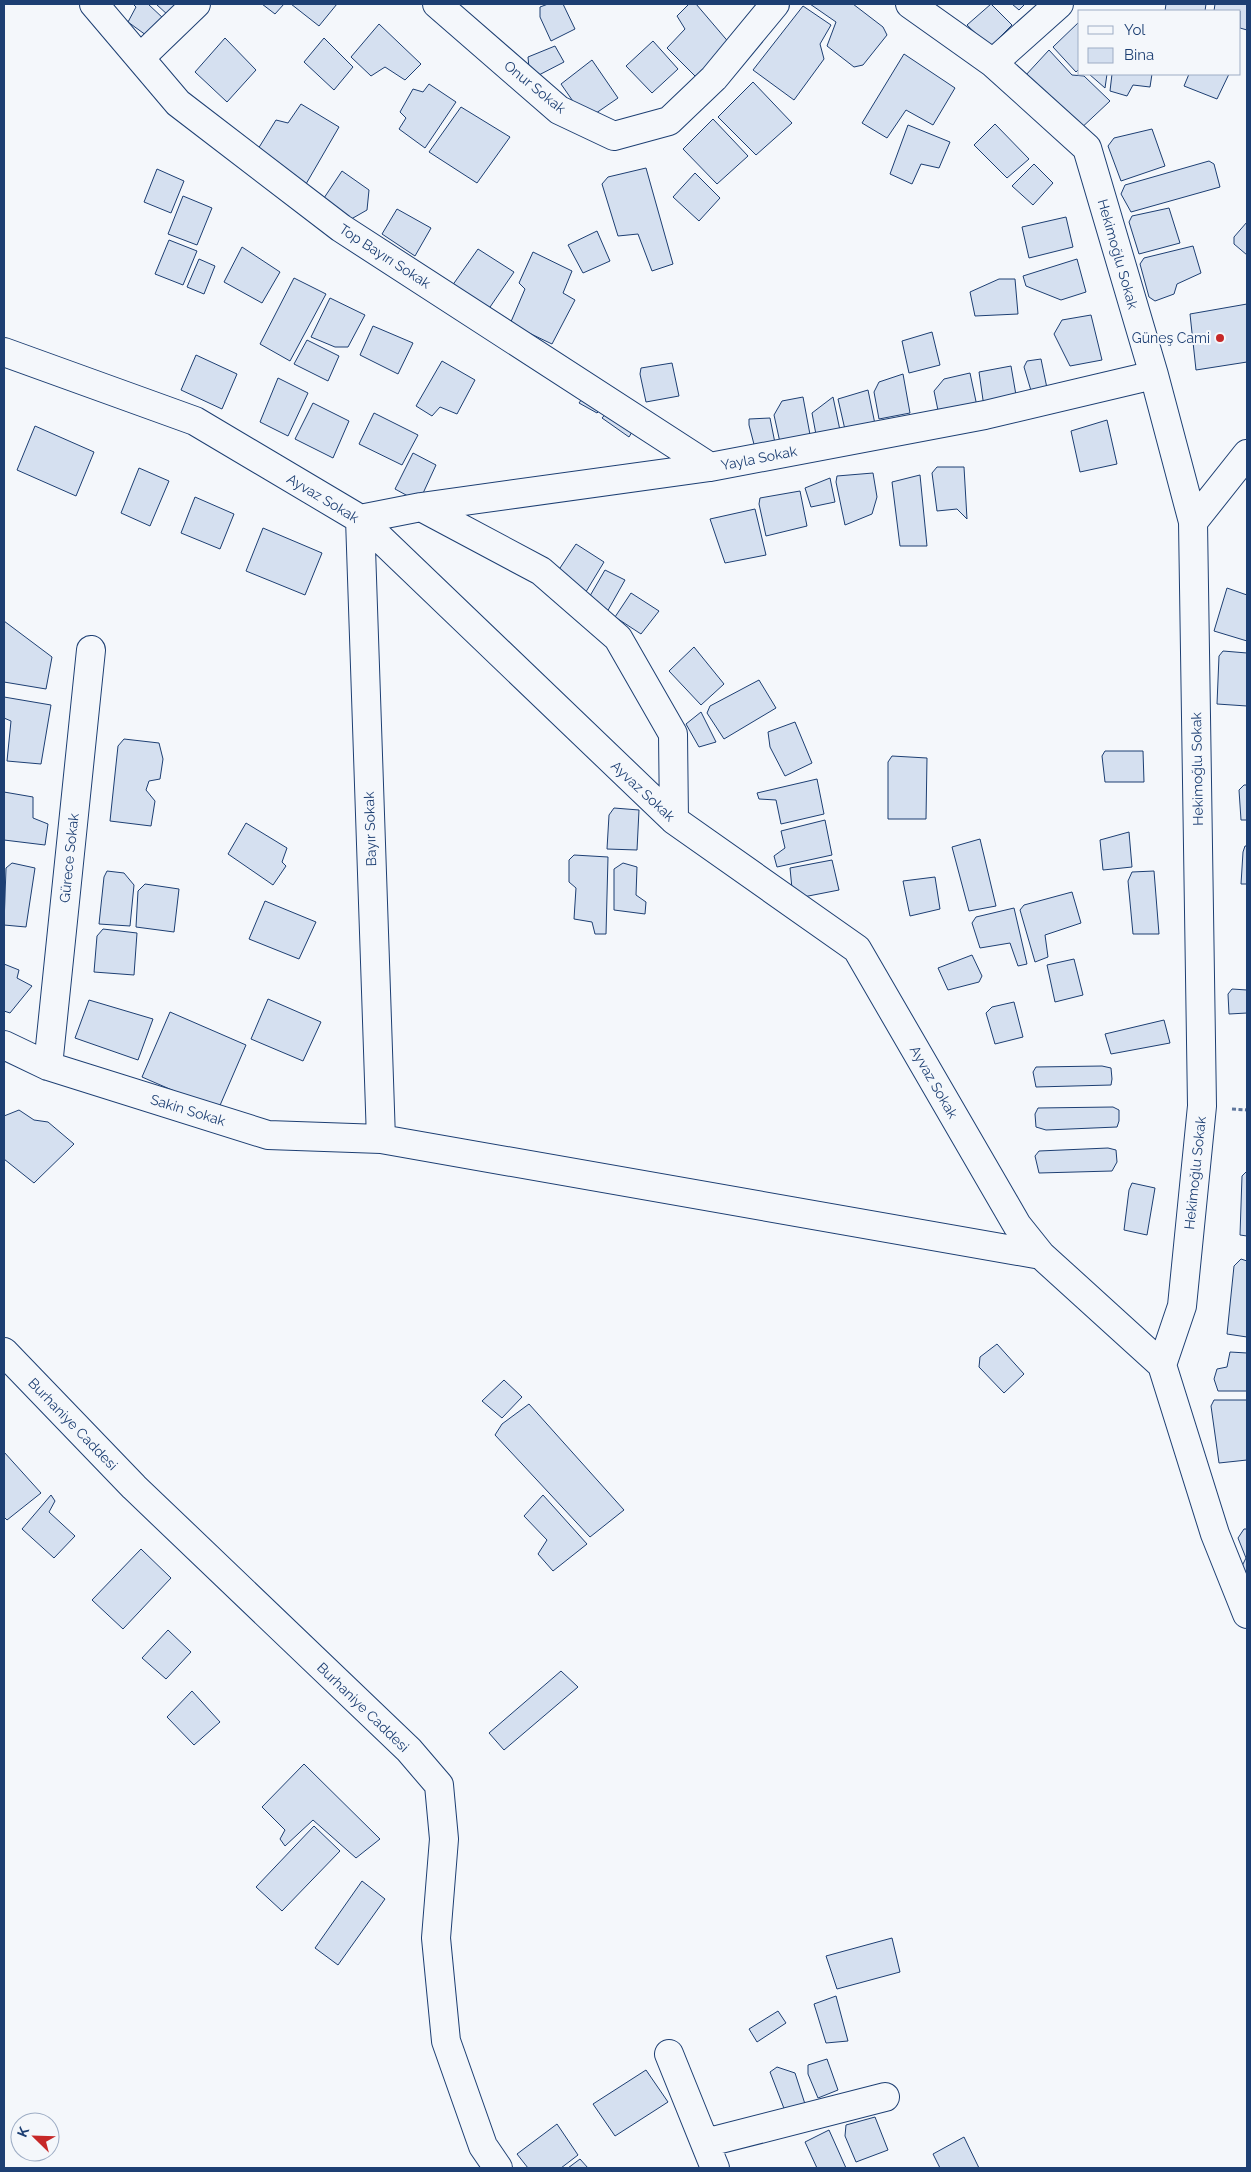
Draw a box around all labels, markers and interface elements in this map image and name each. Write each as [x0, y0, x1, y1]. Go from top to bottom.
legend [1078, 10, 1241, 75]
text: Yol [1124, 21, 1146, 39]
text: Bina [1124, 46, 1154, 64]
street label: Onur Sokak [501, 57, 569, 117]
street label: Hekimoğlu Sokak [1095, 197, 1142, 311]
street label: Top Bayırı Sokak [336, 221, 434, 292]
place label: Güneş Cami [1132, 330, 1210, 346]
marker: Güneş Cami [1214, 332, 1226, 344]
street label: Yayla Sokak [720, 443, 799, 473]
street label: Ayvaz Sokak [284, 470, 362, 526]
street label: Hekimoğlu Sokak [1188, 711, 1206, 826]
street label: Ayvaz Sokak [608, 757, 679, 825]
street label: Bayır Sokak [361, 791, 379, 867]
street label: Gürece Sokak [56, 812, 82, 904]
street label: Ayvaz Sokak [907, 1043, 962, 1122]
street label: Sakin Sokak [149, 1091, 228, 1129]
street label: Hekimoğlu Sokak [1181, 1115, 1209, 1230]
street label: Burhaniye Caddesi [25, 1375, 121, 1473]
street label: Burhaniye Caddesi [314, 1659, 412, 1755]
north arrow [10, 2112, 60, 2162]
text: K [14, 2124, 32, 2139]

